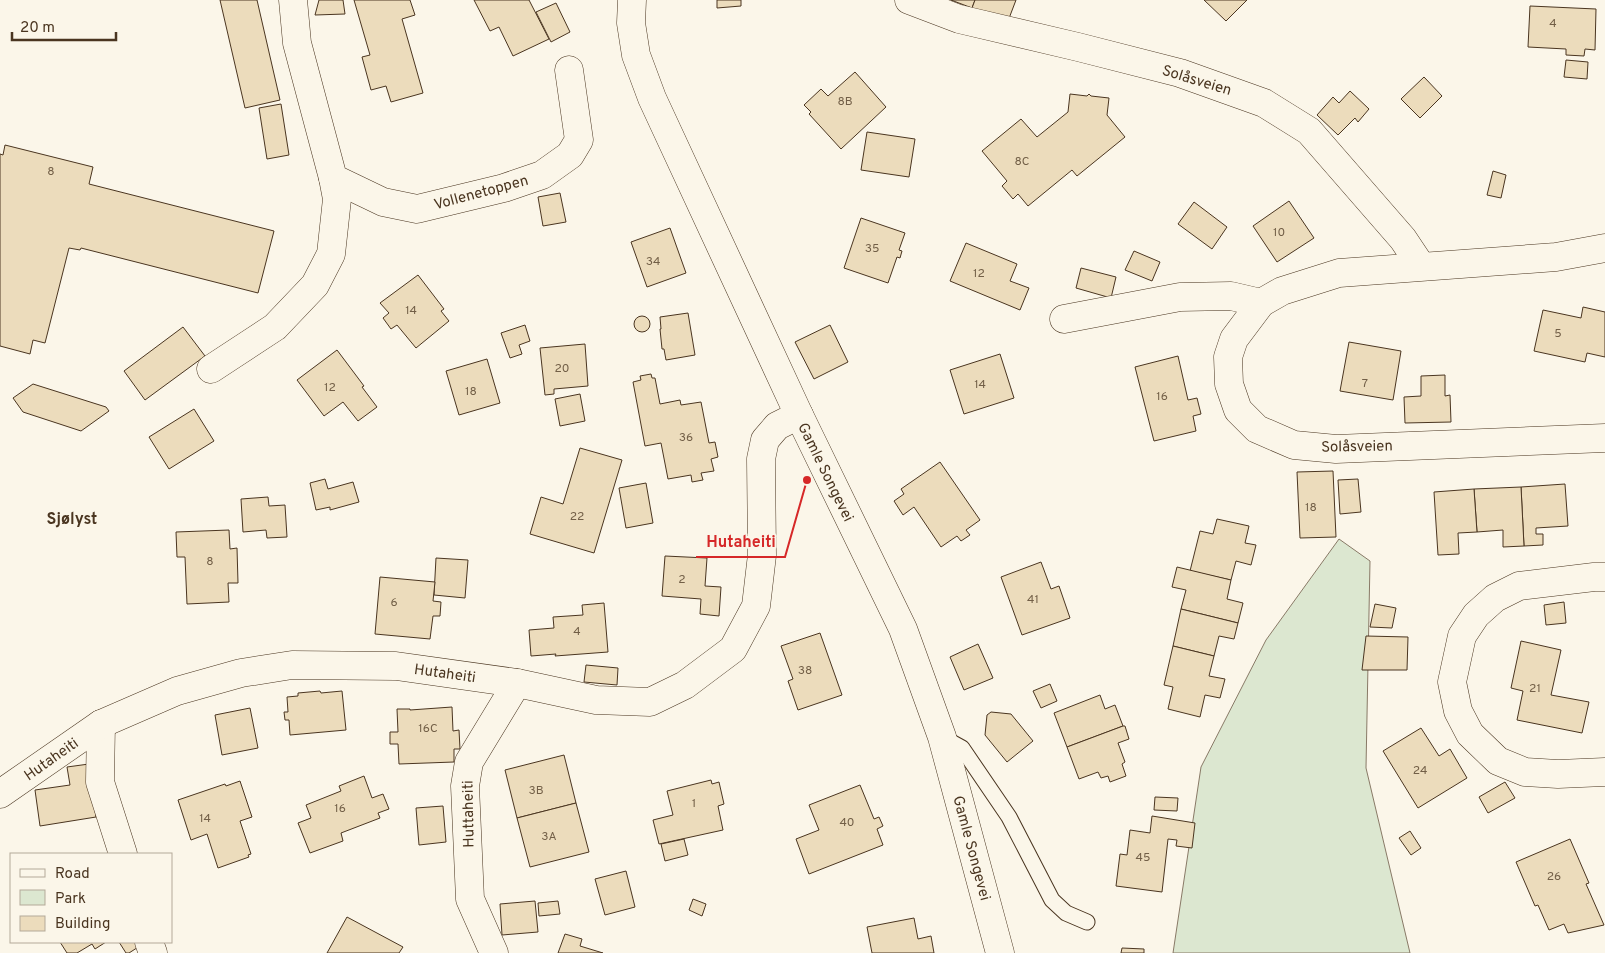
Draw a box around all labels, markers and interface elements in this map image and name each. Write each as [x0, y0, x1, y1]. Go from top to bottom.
scale bar [12, 10, 116, 42]
house number: 4 [1549, 16, 1557, 32]
text: 20 m [20, 19, 55, 38]
street label: Solåsveien [1159, 62, 1234, 101]
house number: 8B [837, 94, 853, 110]
house number: 8C [1015, 154, 1030, 170]
house number: 8 [47, 164, 55, 180]
street label: Vollenetoppen [432, 172, 531, 215]
house number: 10 [1273, 225, 1285, 241]
house number: 35 [865, 241, 879, 257]
house number: 34 [646, 254, 660, 270]
house number: 12 [973, 266, 985, 282]
house number: 14 [405, 303, 417, 319]
house number: 5 [1554, 326, 1562, 342]
house number: 20 [554, 361, 570, 377]
house number: 7 [1362, 376, 1368, 392]
house number: 14 [974, 377, 986, 393]
house number: 12 [324, 380, 336, 396]
house number: 18 [465, 384, 477, 400]
house number: 16 [1156, 389, 1168, 405]
street label: Gamle Songevei [792, 420, 857, 525]
house number: 36 [679, 430, 693, 446]
street label: Solåsveien [1321, 437, 1393, 458]
house number: 18 [1305, 500, 1317, 516]
house number: 22 [570, 509, 584, 525]
district label: Sjølyst [47, 510, 97, 530]
callout: Hutaheiti [696, 526, 785, 557]
text: Hutaheiti [706, 533, 776, 553]
house number: 8 [206, 554, 214, 570]
house number: 2 [678, 572, 686, 588]
house number: 41 [1027, 592, 1039, 608]
house number: 6 [390, 595, 398, 611]
house number: 4 [573, 624, 581, 640]
street label: Hutaheiti [413, 661, 477, 688]
house number: 38 [798, 663, 812, 679]
house number: 21 [1529, 681, 1541, 697]
house number: 16C [418, 721, 438, 737]
street label: Hutaheiti [21, 735, 83, 786]
house number: 24 [1413, 763, 1427, 779]
street label: Huttaheiti [459, 780, 480, 848]
house number: 3B [528, 783, 544, 799]
street label: Gamle Songevei [947, 794, 994, 903]
house number: 1 [692, 796, 696, 812]
house number: 16 [334, 801, 346, 817]
house number: 14 [199, 811, 211, 827]
house number: 40 [839, 815, 855, 831]
house number: 3A [541, 829, 557, 845]
house number: 45 [1136, 850, 1150, 866]
legend [10, 853, 172, 943]
text: Road [55, 865, 90, 884]
house number: 26 [1547, 869, 1561, 885]
text: Park [55, 890, 86, 909]
text: Building [55, 915, 110, 934]

